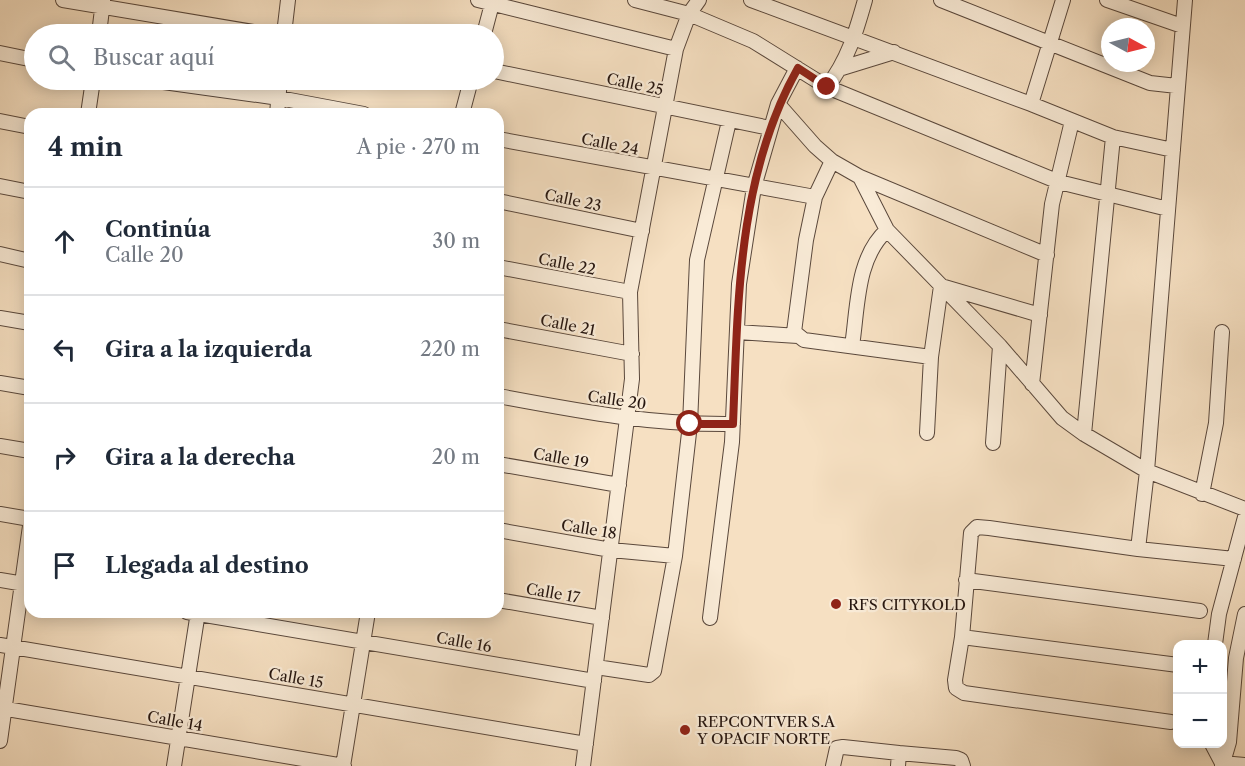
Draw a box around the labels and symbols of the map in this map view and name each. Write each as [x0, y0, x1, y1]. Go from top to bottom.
north arrow [1101, 18, 1155, 72]
street label: Calle 25 [605, 69, 665, 99]
route end [813, 73, 839, 99]
street label: Calle 24 [580, 129, 640, 159]
street label: Calle 23 [543, 185, 603, 215]
street label: Calle 22 [537, 249, 597, 279]
street label: Calle 21 [539, 310, 598, 340]
street label: Calle 20 [587, 386, 647, 414]
route start [676, 410, 702, 436]
street label: Calle 19 [532, 444, 590, 472]
street label: Calle 18 [560, 515, 618, 543]
street label: Calle 17 [525, 579, 582, 607]
place label: RFS CITYKOLD [848, 595, 966, 614]
marker: RFS CITYKOLD [829, 597, 843, 611]
street label: Calle 16 [435, 628, 493, 656]
street label: Calle 15 [267, 664, 325, 692]
street label: Calle 14 [146, 707, 204, 735]
place label: REPCONTVER S.A Y OPACIF NORTE [696, 712, 836, 748]
marker: REPCONTVER S.A Y OPACIF NORTE [678, 723, 692, 737]

